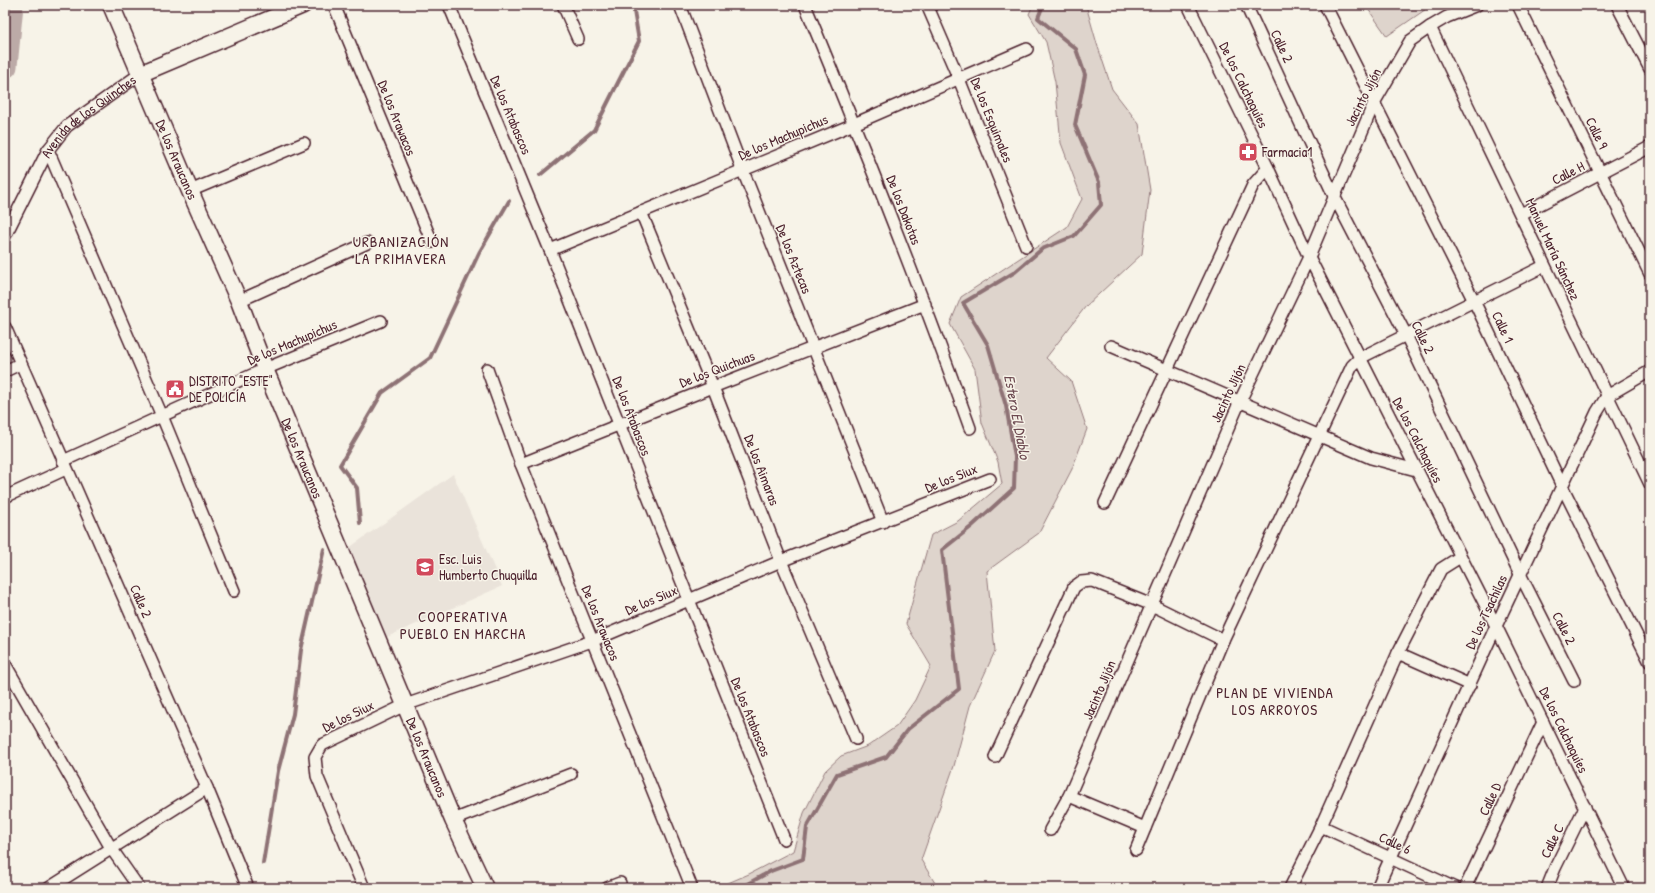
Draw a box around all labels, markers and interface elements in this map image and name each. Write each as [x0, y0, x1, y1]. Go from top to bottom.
street label: Calle 2 [1267, 26, 1299, 66]
street label: De los Calchaquíes [1215, 39, 1273, 131]
street label: Jacinto Jijón [1340, 64, 1386, 130]
street label: Avenida de los Quinches [36, 70, 139, 161]
street label: De los Atabascos [486, 73, 537, 157]
street label: De los Esquimales [966, 75, 1018, 165]
street label: De los Arawacos [374, 77, 421, 158]
street label: De los Machupichus [735, 109, 831, 165]
street label: Calle 9 [1582, 114, 1613, 152]
street label: De los Araucanos [152, 117, 203, 202]
pharmacy icon: Farmacia1 [1237, 141, 1259, 163]
place label: Farmacia1 [1261, 142, 1312, 161]
street label: Calle H [1548, 156, 1588, 189]
street label: De los Dakotas [883, 172, 926, 247]
street label: Manuel María Sánchez [1522, 195, 1585, 303]
street label: De los Aztecas [772, 221, 817, 296]
district label: URBANIZACIÓN LA PRIMAVERA [353, 231, 449, 269]
street label: Calle 1 [1488, 308, 1519, 346]
street label: De los Machupichus [244, 314, 340, 370]
street label: Calle 2 [1407, 317, 1440, 357]
street label: De los Quichuas [676, 345, 757, 392]
street label: Jacinto Jijón [1206, 360, 1250, 426]
place label: DISTRITO "ESTE" DE POLICÍA [189, 371, 273, 406]
street label: De los Atabascos [609, 373, 656, 458]
water label: Estero El Diablo [999, 373, 1036, 462]
public building icon: DISTRITO "ESTE" DE POLICÍA [164, 378, 186, 400]
street label: De los Calchaquíes [1388, 394, 1448, 486]
street label: De los Araucanos [278, 415, 328, 501]
street label: De los Aimaras [740, 432, 785, 508]
street label: De los Siux [922, 458, 980, 497]
place label: Esc. Luis Humberto Chuquilla [439, 549, 537, 585]
school or university icon: Esc. Luis Humberto Chuquilla [414, 556, 436, 578]
street label: De los Tsachilas [1460, 572, 1511, 652]
street label: De los Siux [622, 580, 680, 619]
street label: Calle 2 [126, 581, 157, 621]
street label: De los Arawacos [578, 582, 625, 663]
district label: COOPERATIVA PUEBLO EN MARCHA [400, 606, 526, 644]
street label: Calle 2 [1548, 608, 1581, 648]
street label: Jacinto Jijón [1078, 657, 1120, 723]
street label: De los Atabascos [727, 674, 776, 759]
district label: PLAN DE VIVIENDA LOS ARROYOS [1216, 682, 1334, 720]
street label: De los Calchaquíes [1535, 684, 1593, 776]
street label: De los Siux [319, 695, 377, 736]
street label: De los Araucanos [402, 714, 452, 800]
street label: Calle D [1474, 779, 1506, 819]
street label: Calle C [1535, 820, 1568, 861]
street label: Calle 6 [1376, 827, 1415, 858]

